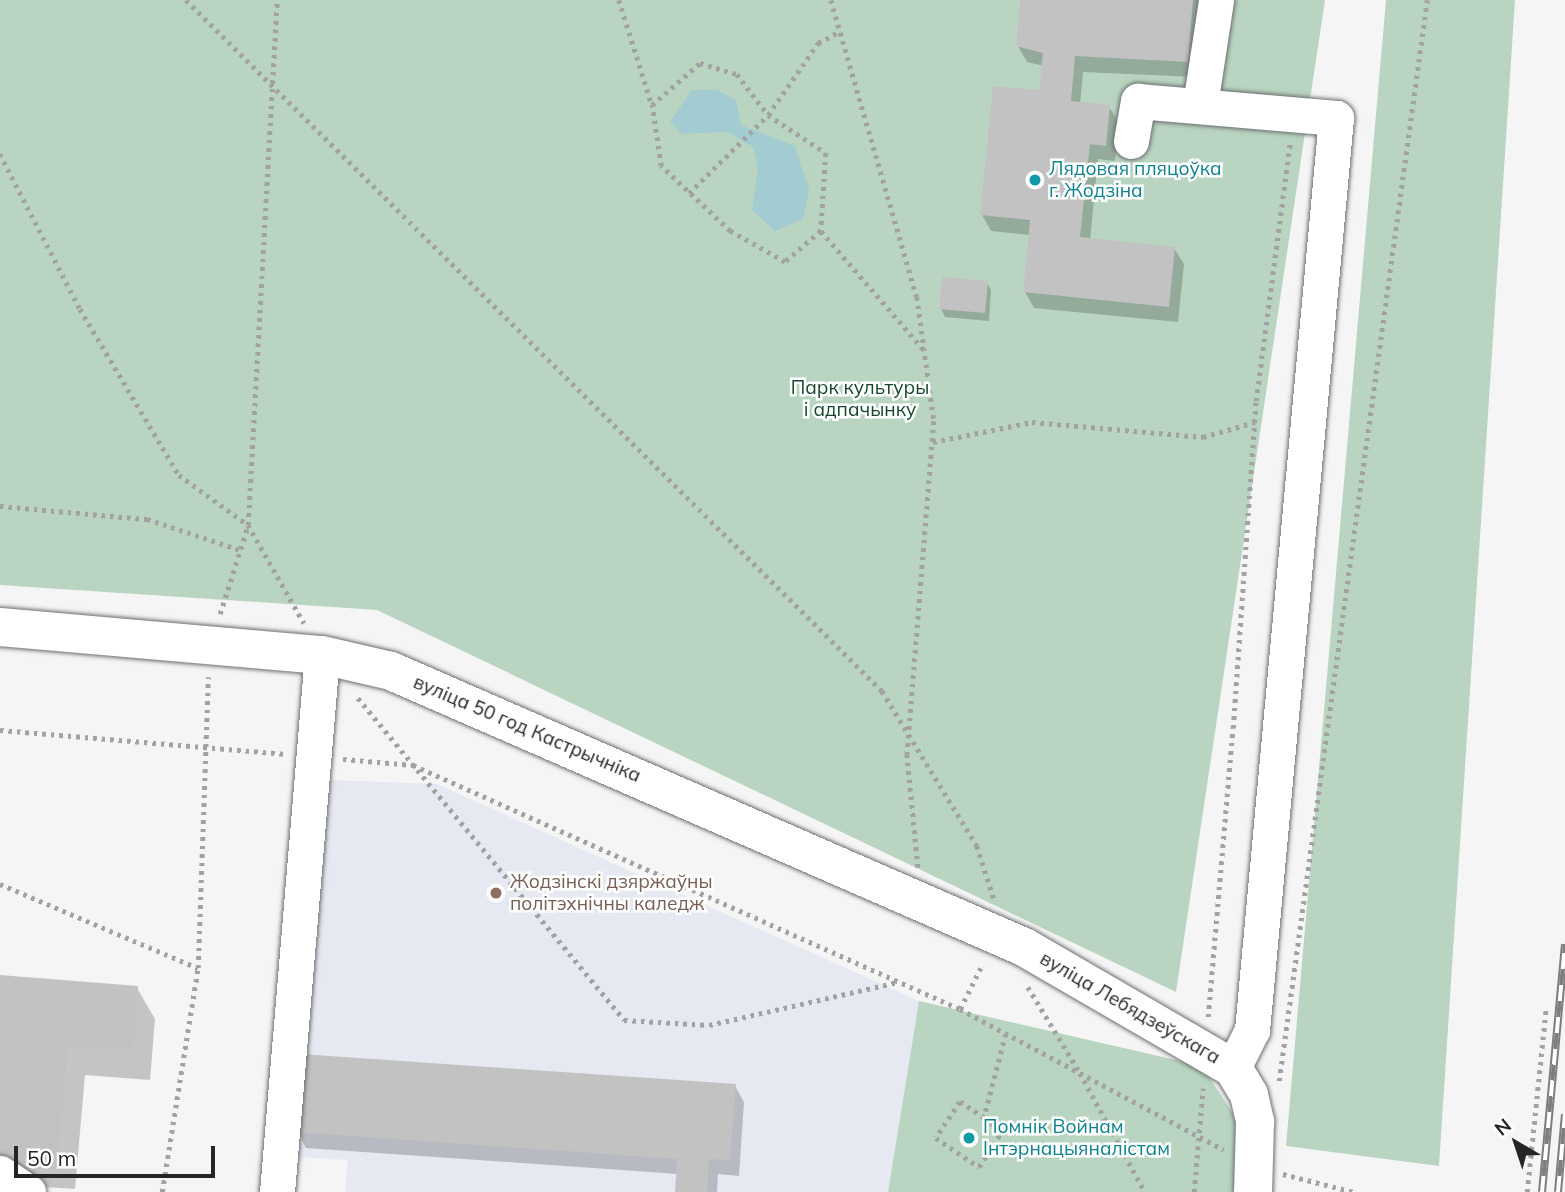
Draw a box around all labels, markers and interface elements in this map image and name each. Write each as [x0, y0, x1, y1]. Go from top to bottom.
place label: Лядовая пляцоўка г. Жодзіна [1049, 158, 1222, 202]
marker: Лядовая пляцоўка г. Жодзіна [1027, 172, 1043, 188]
park label: Парк культуры і адпачынку [791, 377, 929, 421]
street label: вуліца 50 год Кастрычніка [410, 671, 644, 787]
place label: Жодзінскі дзяржаўны політэхнічны каледж [510, 871, 713, 915]
marker: Жодзінскі дзяржаўны політэхнічны каледж [488, 885, 504, 901]
street label: вуліца Лебядзеўскага [1036, 947, 1224, 1069]
north arrow [1481, 1108, 1551, 1178]
text: N [1490, 1113, 1516, 1141]
place label: Помнік Войнам Інтэрнацыяналістам [983, 1116, 1170, 1160]
marker: Помнік Войнам Інтэрнацыяналістам [961, 1130, 977, 1146]
scale bar [18, 1132, 219, 1176]
text: 50 m [27, 1145, 76, 1171]

